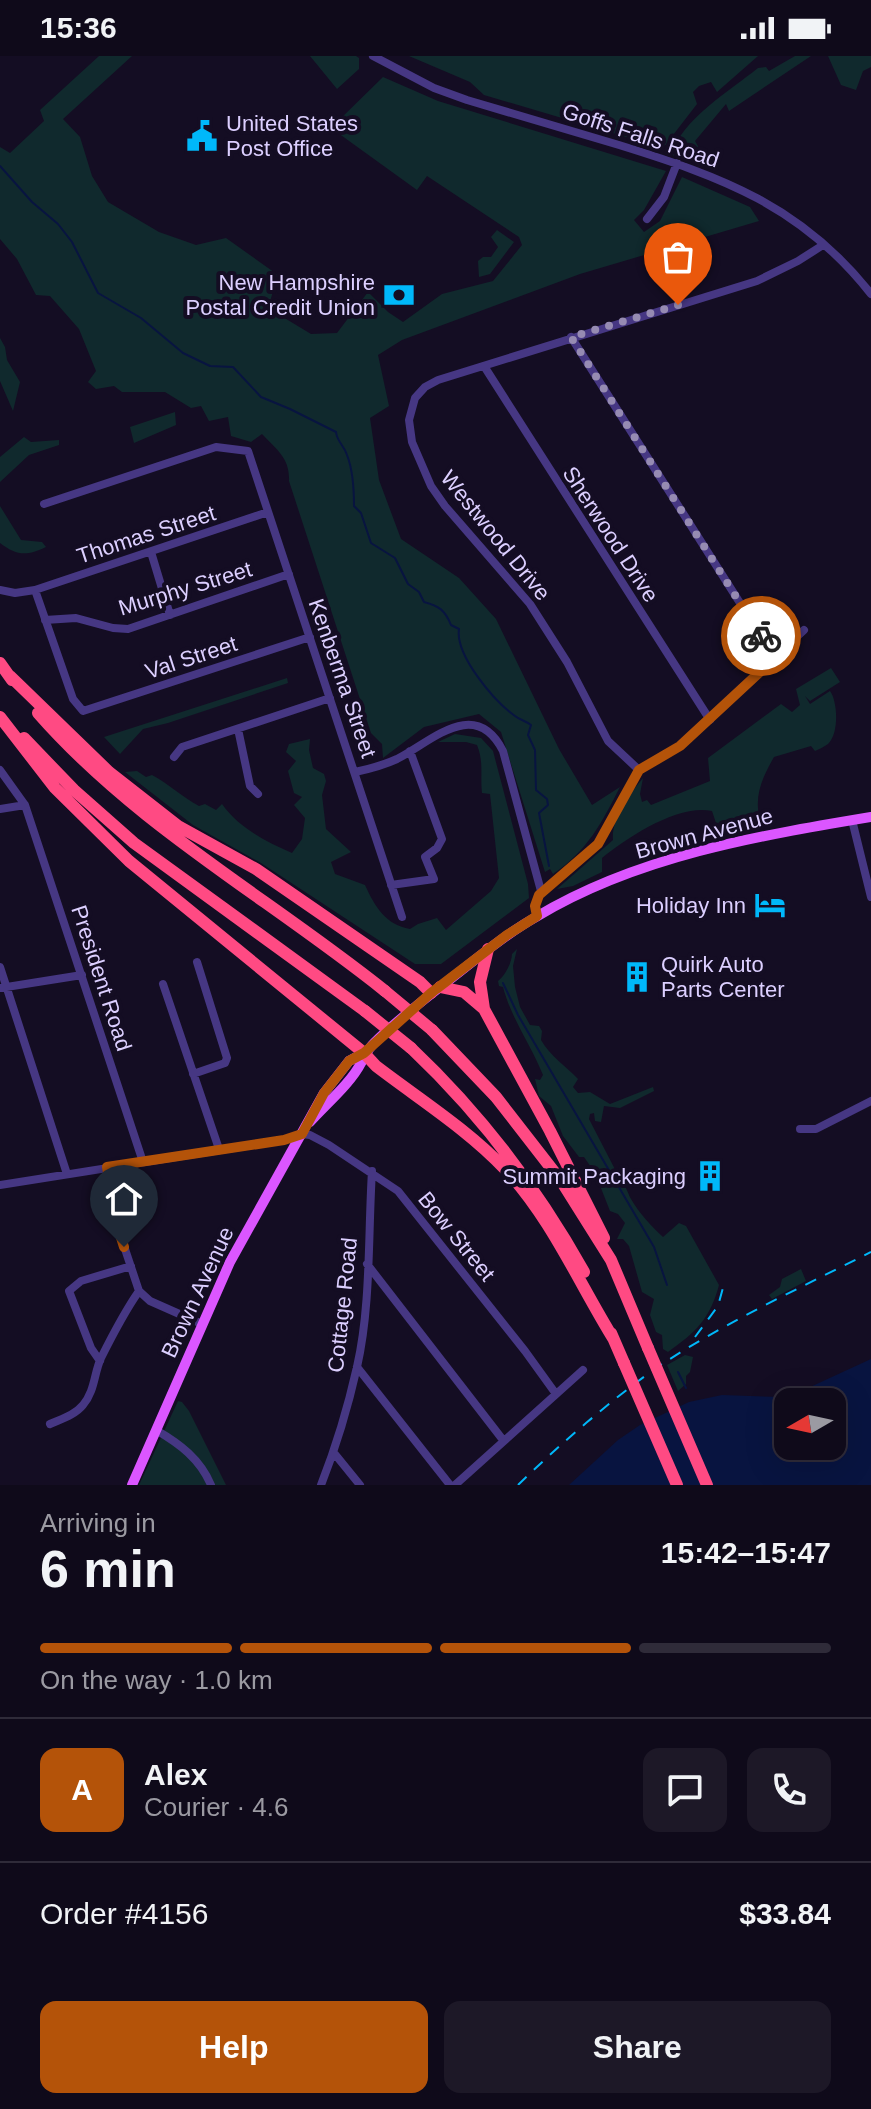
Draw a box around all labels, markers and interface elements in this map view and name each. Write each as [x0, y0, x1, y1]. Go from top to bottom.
text: 15:36 [40, 11, 117, 44]
street label: Goffs Falls Road [559, 98, 722, 173]
place label: United States Post Office [226, 111, 358, 161]
public building icon: United States Post Office [185, 119, 219, 153]
pin [644, 223, 712, 305]
icon: bag [656, 235, 700, 279]
place label: New Hampshire Postal Credit Union [185, 270, 375, 320]
bank icon: New Hampshire Postal Credit Union [382, 278, 416, 312]
street label: Sherwood Drive [557, 462, 664, 607]
street label: Westwood Drive [436, 465, 556, 605]
street label: Thomas Street [74, 500, 219, 569]
street label: Murphy Street [115, 556, 255, 621]
street label: Kenberma Street [304, 595, 381, 761]
courier [721, 596, 801, 676]
icon: bike [739, 614, 783, 658]
street label: Val Street [142, 631, 240, 684]
street label: Brown Avenue [633, 803, 776, 864]
hotel icon: Holiday Inn [753, 888, 787, 922]
place label: Holiday Inn [636, 893, 746, 918]
street label: President Road [66, 902, 137, 1054]
place label: Quirk Auto Parts Center [661, 952, 785, 1002]
building icon: Quirk Auto Parts Center [620, 960, 654, 994]
building icon: Summit Packaging [693, 1159, 727, 1193]
place label: Summit Packaging [503, 1164, 686, 1189]
pin [90, 1165, 158, 1247]
icon: home [102, 1177, 146, 1221]
street label: Bow Street [413, 1187, 500, 1286]
street label: Brown Avenue [156, 1223, 239, 1362]
street label: Cottage Road [323, 1236, 362, 1374]
north arrow [774, 1388, 846, 1460]
map controls [774, 1388, 846, 1460]
text: Arriving in [40, 1508, 156, 1538]
text: 15:42–15:47 [661, 1536, 831, 1569]
text: 6 min [40, 1540, 176, 1598]
text: On the way · 1.0 km [40, 1665, 273, 1695]
button: chat [643, 1748, 727, 1832]
button: phone [747, 1748, 831, 1832]
text: Alex [144, 1758, 207, 1791]
text: A [71, 1773, 93, 1806]
text: Courier · 4.6 [144, 1792, 289, 1822]
text: Order #4156 [40, 1897, 208, 1930]
text: $33.84 [739, 1897, 831, 1930]
button: Help [40, 2001, 428, 2093]
button: Share [444, 2001, 831, 2093]

